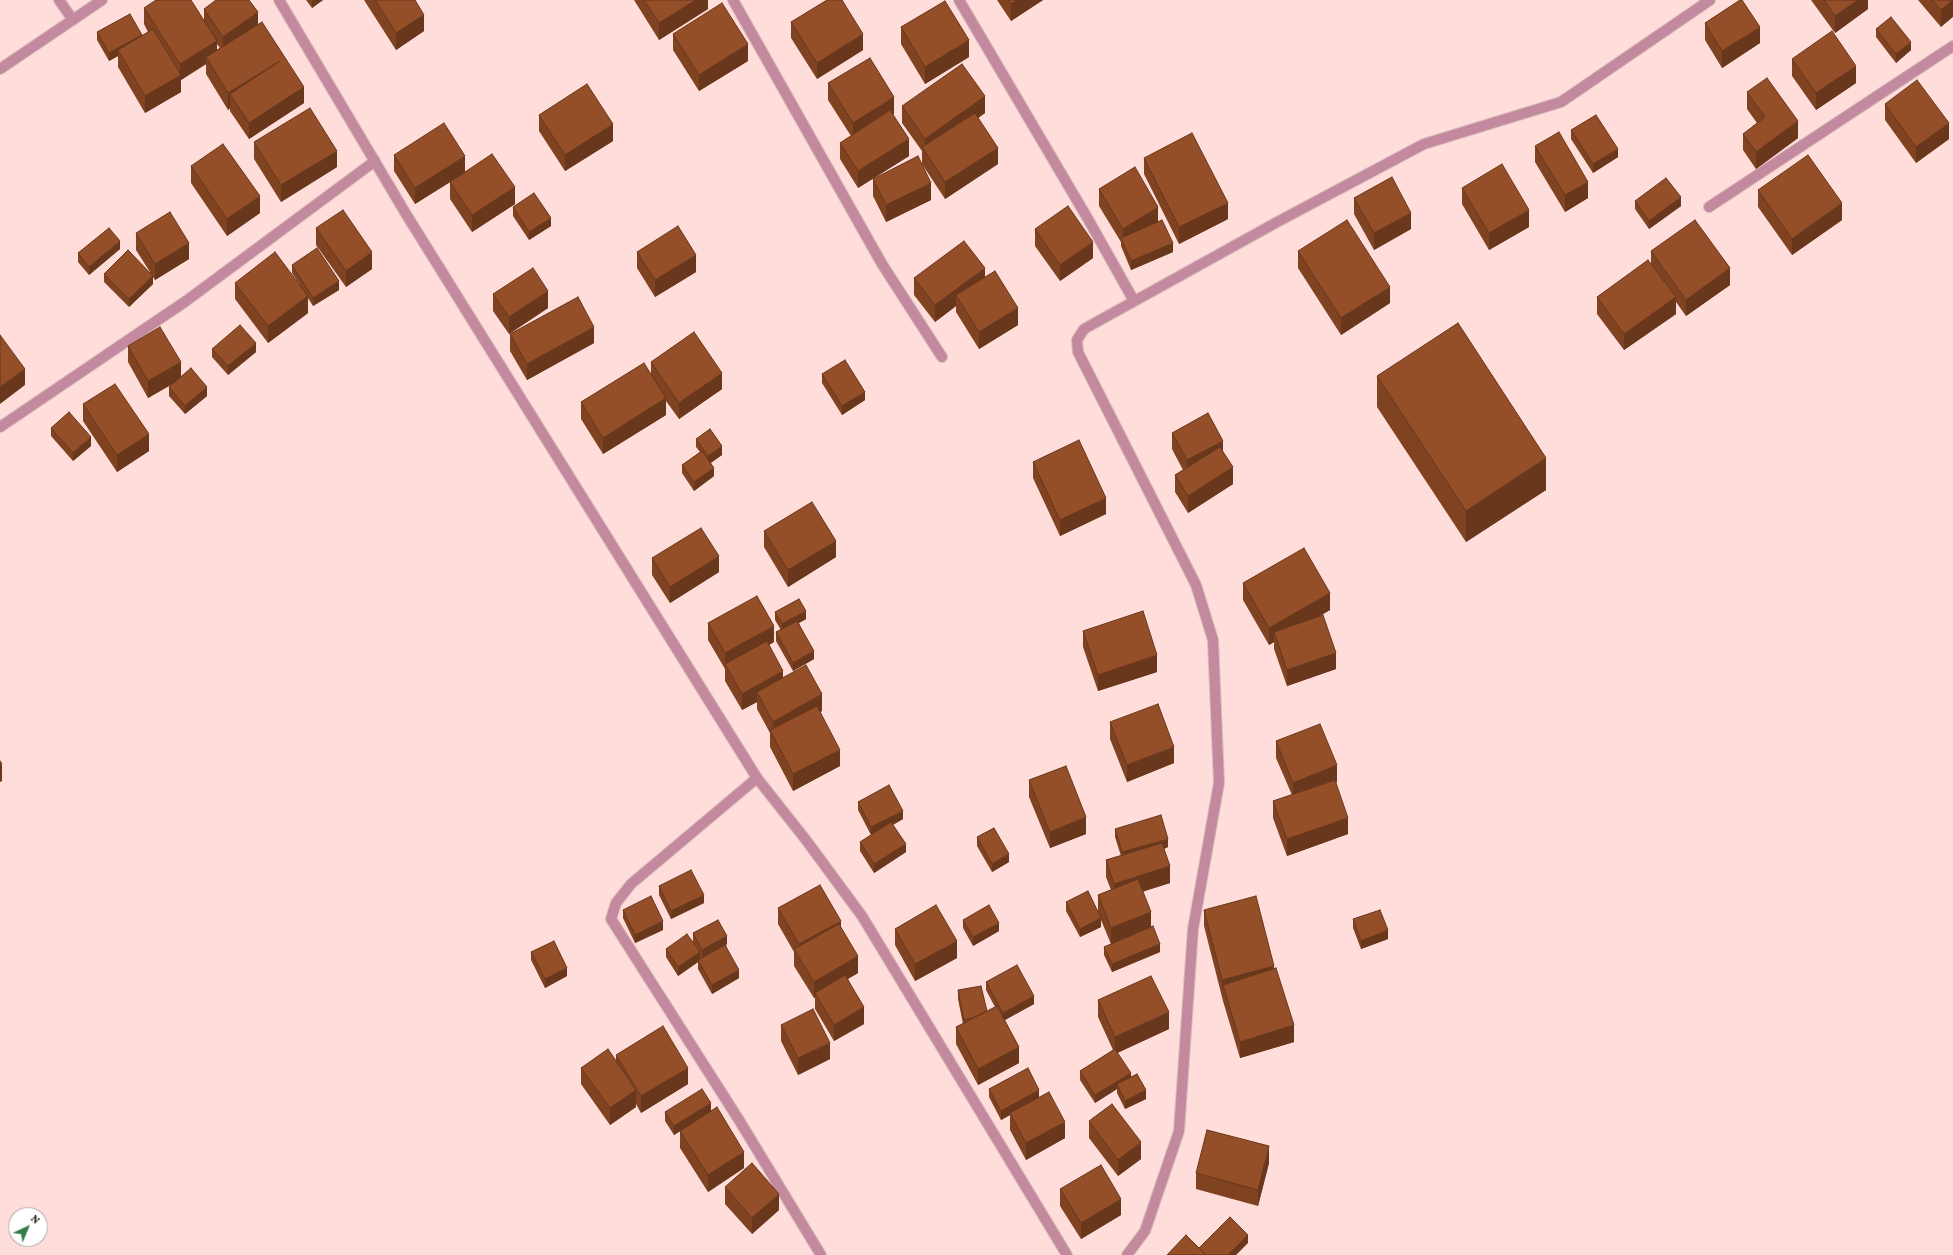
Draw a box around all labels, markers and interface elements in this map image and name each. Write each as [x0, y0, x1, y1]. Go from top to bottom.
north arrow [8, 1207, 48, 1247]
text: N [29, 1212, 43, 1226]

